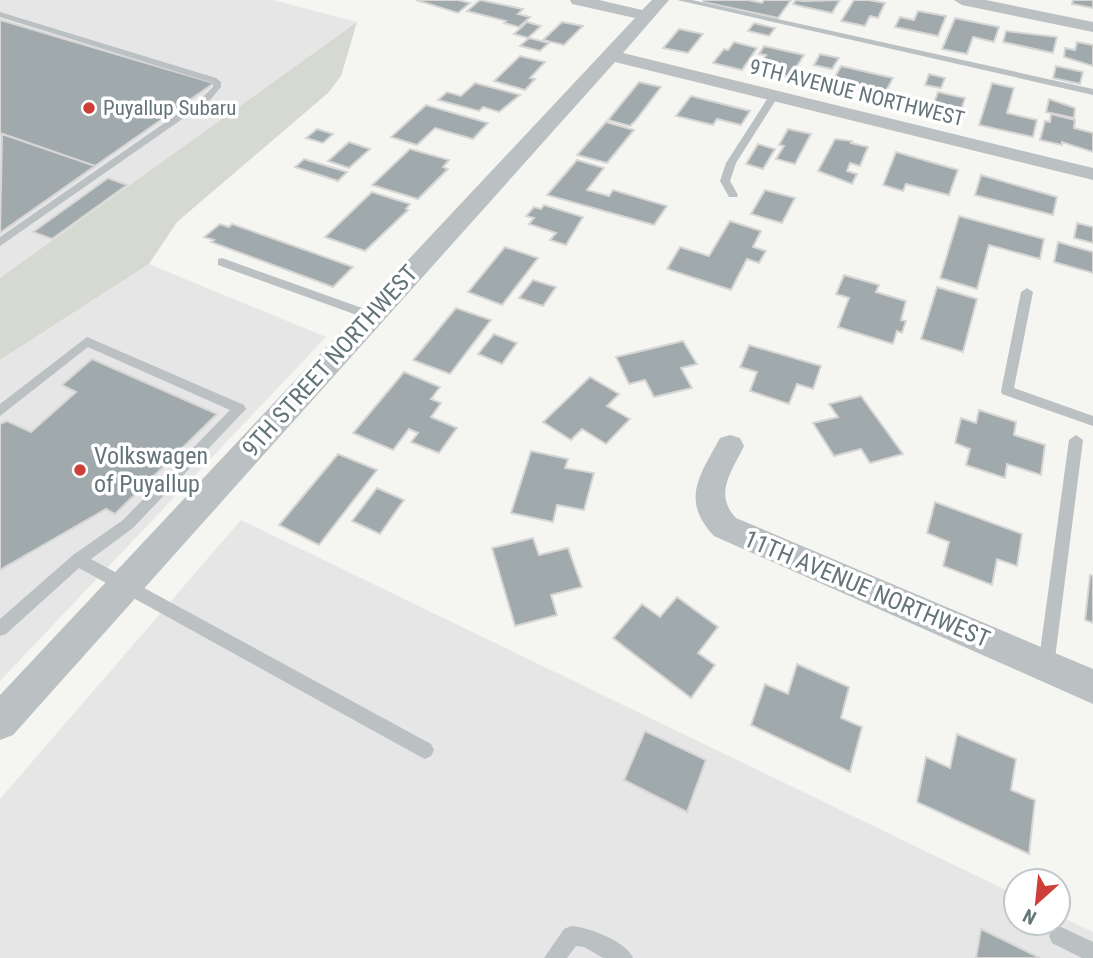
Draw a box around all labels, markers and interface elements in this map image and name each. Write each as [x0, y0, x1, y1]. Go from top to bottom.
street label: 9TH AVENUE NORTHWEST [747, 55, 967, 131]
place label: Puyallup Subaru [103, 96, 236, 120]
marker: Puyallup Subaru [81, 100, 97, 116]
street label: 9TH STREET NORTHWEST [237, 260, 423, 462]
place label: Volkswagen of Puyallup [94, 442, 208, 498]
marker: Volkswagen of Puyallup [72, 462, 88, 478]
street label: 11TH AVENUE NORTHWEST [740, 524, 994, 654]
north arrow [1002, 867, 1072, 937]
text: N [1019, 904, 1040, 930]

